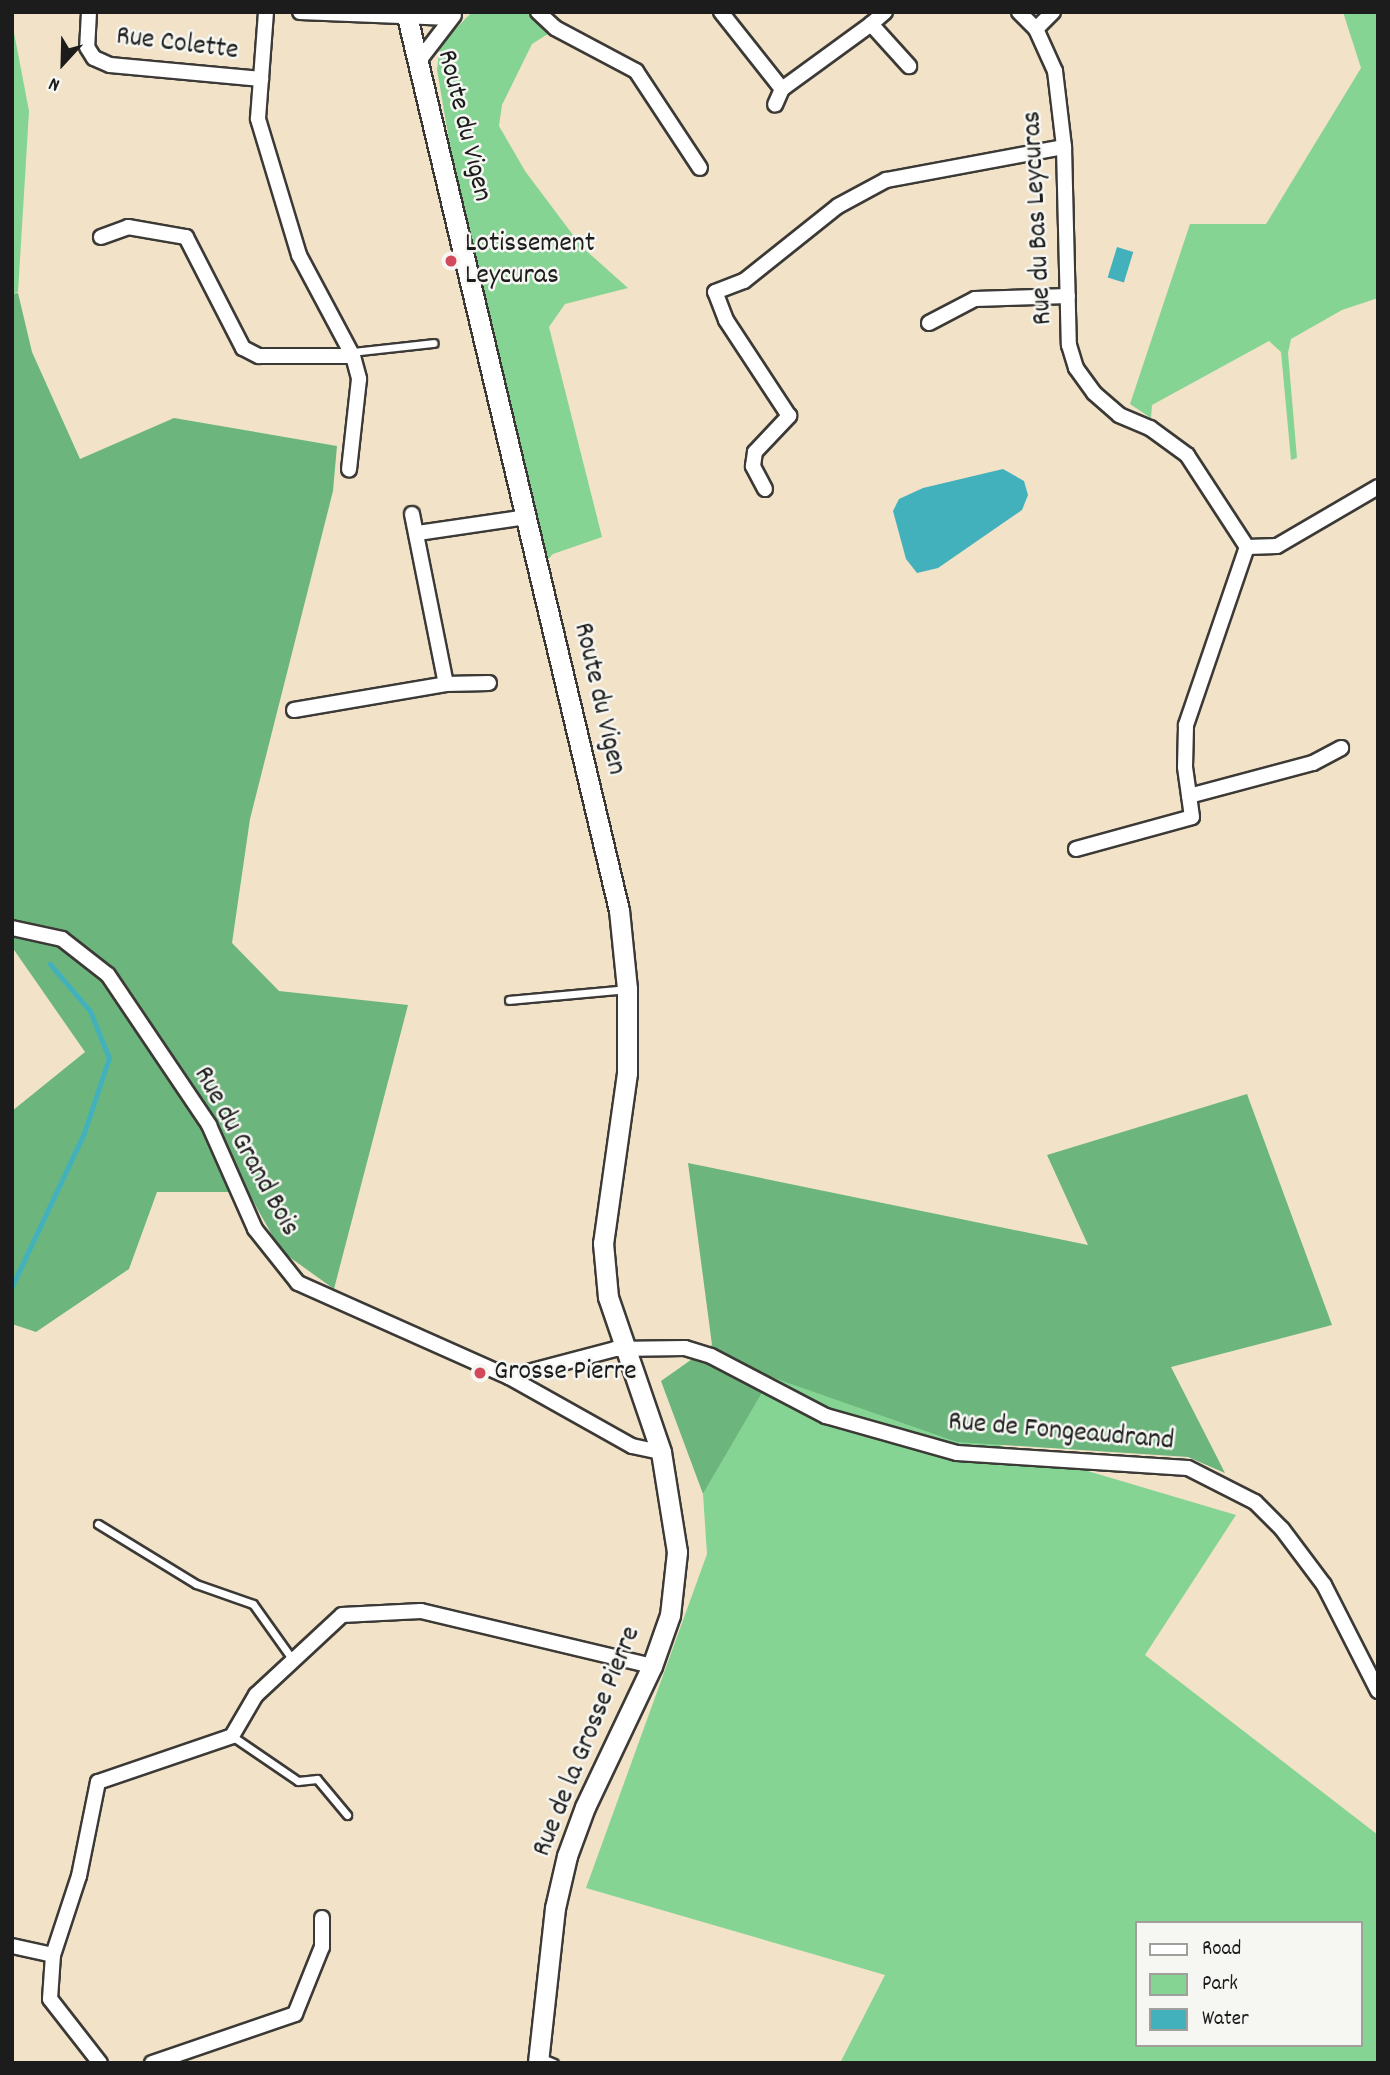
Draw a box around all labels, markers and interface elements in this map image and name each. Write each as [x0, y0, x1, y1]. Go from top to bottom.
street label: Rue Colette [114, 21, 240, 69]
north arrow [28, 28, 98, 98]
street label: Route du Vigen [428, 47, 498, 205]
text: N [46, 69, 64, 97]
street label: Rue du Bas Leycuras [1017, 110, 1061, 326]
place label: Lotissement Leycuras [465, 228, 595, 294]
marker: Lotissement Leycuras [443, 253, 459, 269]
street label: Route du Vigen [564, 620, 632, 778]
street label: Rue du Grand Bois [185, 1061, 305, 1243]
place label: Grosse Pierre [494, 1356, 637, 1390]
marker: Grosse Pierre [472, 1365, 488, 1381]
street label: Rue de Fongeaudrand [947, 1406, 1175, 1460]
street label: Rue de la Grosse Pierre [527, 1622, 649, 1862]
legend [1134, 1921, 1362, 2047]
text: Road [1202, 1935, 1241, 1965]
text: Park [1202, 1970, 1238, 2000]
text: Water [1202, 2005, 1249, 2035]

